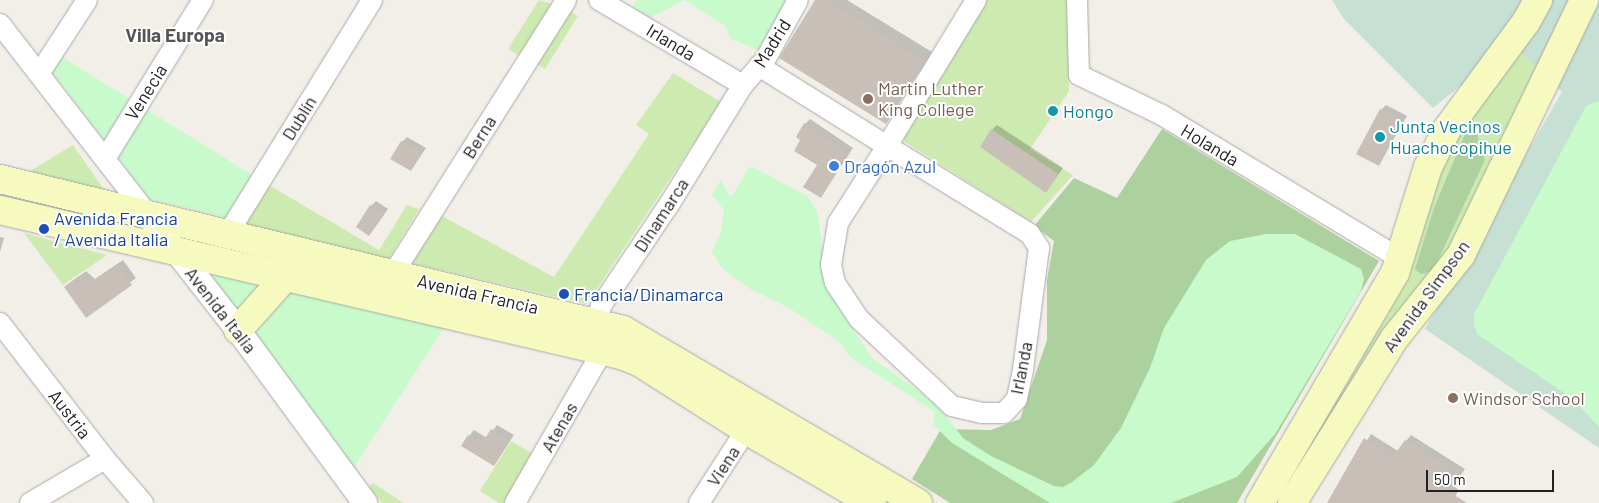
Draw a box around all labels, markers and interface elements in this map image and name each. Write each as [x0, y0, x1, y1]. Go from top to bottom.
street label: Madrid [749, 15, 795, 71]
street label: Irlanda [643, 19, 699, 65]
district label: Villa Europa [125, 24, 225, 46]
street label: Venecia [121, 60, 171, 124]
place label: Martin Luther King College [878, 78, 983, 120]
street label: Dublín [277, 92, 321, 144]
marker: Martin Luther King College [862, 93, 874, 105]
place label: Hongo [1063, 100, 1114, 122]
marker: Hongo [1047, 105, 1059, 117]
street label: Berna [458, 112, 500, 162]
place label: Junta Vecinos Huachocopihue [1390, 116, 1512, 158]
street label: Holanda [1177, 119, 1243, 171]
marker: Junta Vecinos Huachocopihue [1374, 131, 1386, 143]
place label: Dragón Azul [844, 155, 936, 177]
marker: Dragón Azul [828, 160, 840, 172]
street label: Dinamarca [629, 174, 693, 256]
place label: Avenida Francia / Avenida Italia [54, 208, 178, 250]
marker: Avenida Francia / Avenida Italia [38, 223, 50, 235]
street label: Avenida Simpson [1378, 236, 1474, 356]
street label: Avenida Italia [181, 263, 261, 357]
street label: Avenida Francia [415, 270, 541, 318]
place label: Francia/Dinamarca [574, 283, 723, 305]
marker: Francia/Dinamarca [558, 288, 570, 300]
street label: Irlanda [1005, 340, 1037, 396]
street label: Austria [44, 385, 96, 443]
place label: Windsor School [1463, 387, 1585, 409]
marker: Windsor School [1447, 392, 1459, 404]
street label: Atenas [536, 398, 582, 456]
street label: Viena [702, 442, 744, 490]
scale bar [1429, 460, 1556, 492]
text: 50 m [1434, 470, 1466, 488]

